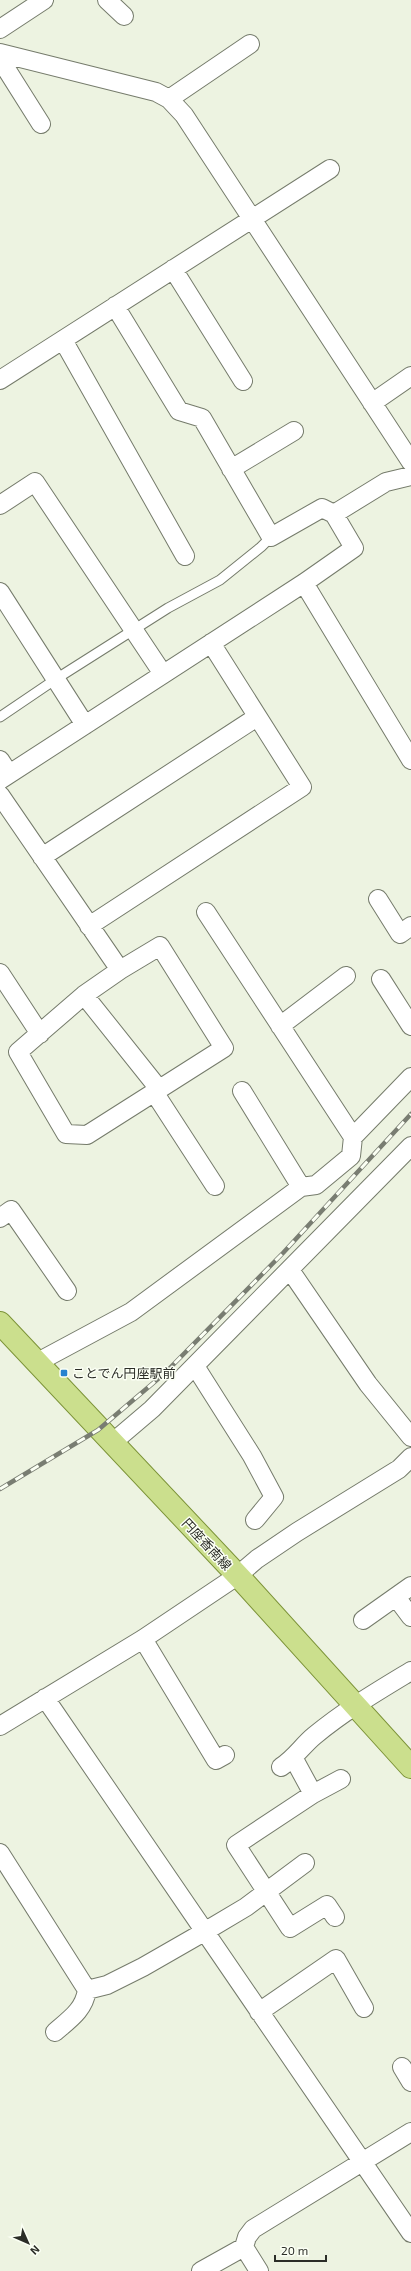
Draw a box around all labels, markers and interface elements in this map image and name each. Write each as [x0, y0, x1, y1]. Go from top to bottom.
place label: ことでん円座駅前 [72, 1365, 176, 1381]
marker: ことでん円座駅前 [59, 1368, 69, 1378]
street label: 円座香南線 [179, 1515, 235, 1573]
north arrow [8, 2223, 48, 2263]
scale bar [275, 2237, 326, 2263]
text: N [28, 2243, 43, 2258]
text: 20 m [281, 2243, 308, 2257]

